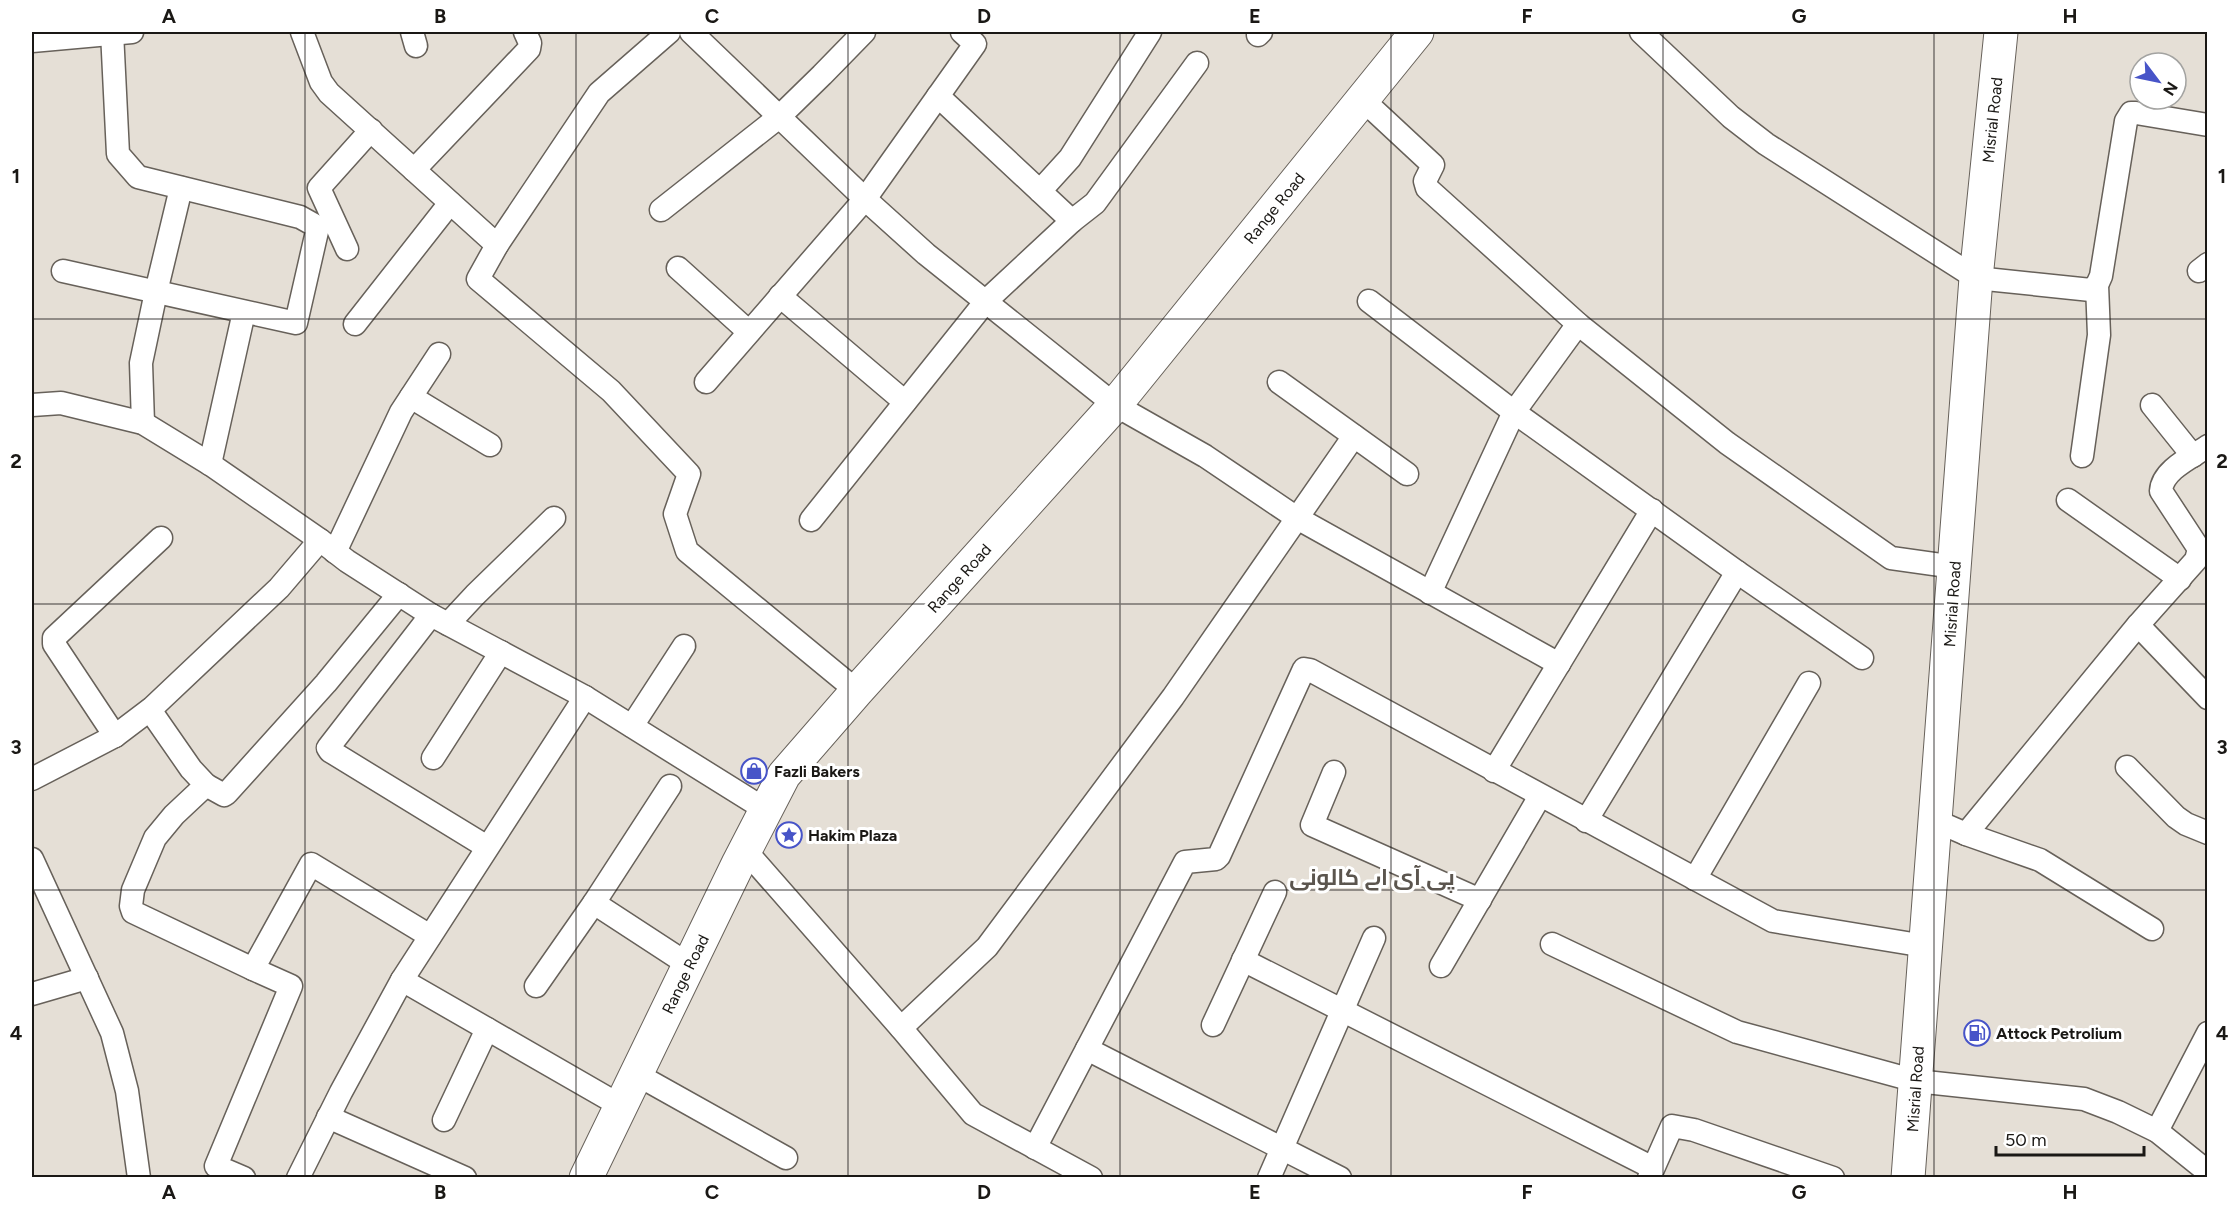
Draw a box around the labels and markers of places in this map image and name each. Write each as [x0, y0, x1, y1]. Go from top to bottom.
shop icon: Fazli Bakers [739, 756, 769, 786]
place label: Fazli Bakers [774, 762, 860, 781]
place icon: Hakim Plaza [774, 820, 804, 850]
place label: Hakim Plaza [808, 826, 897, 845]
fuel station icon: Attock Petrolium [1962, 1018, 1992, 1048]
place label: Attock Petrolium [1996, 1024, 2122, 1043]

